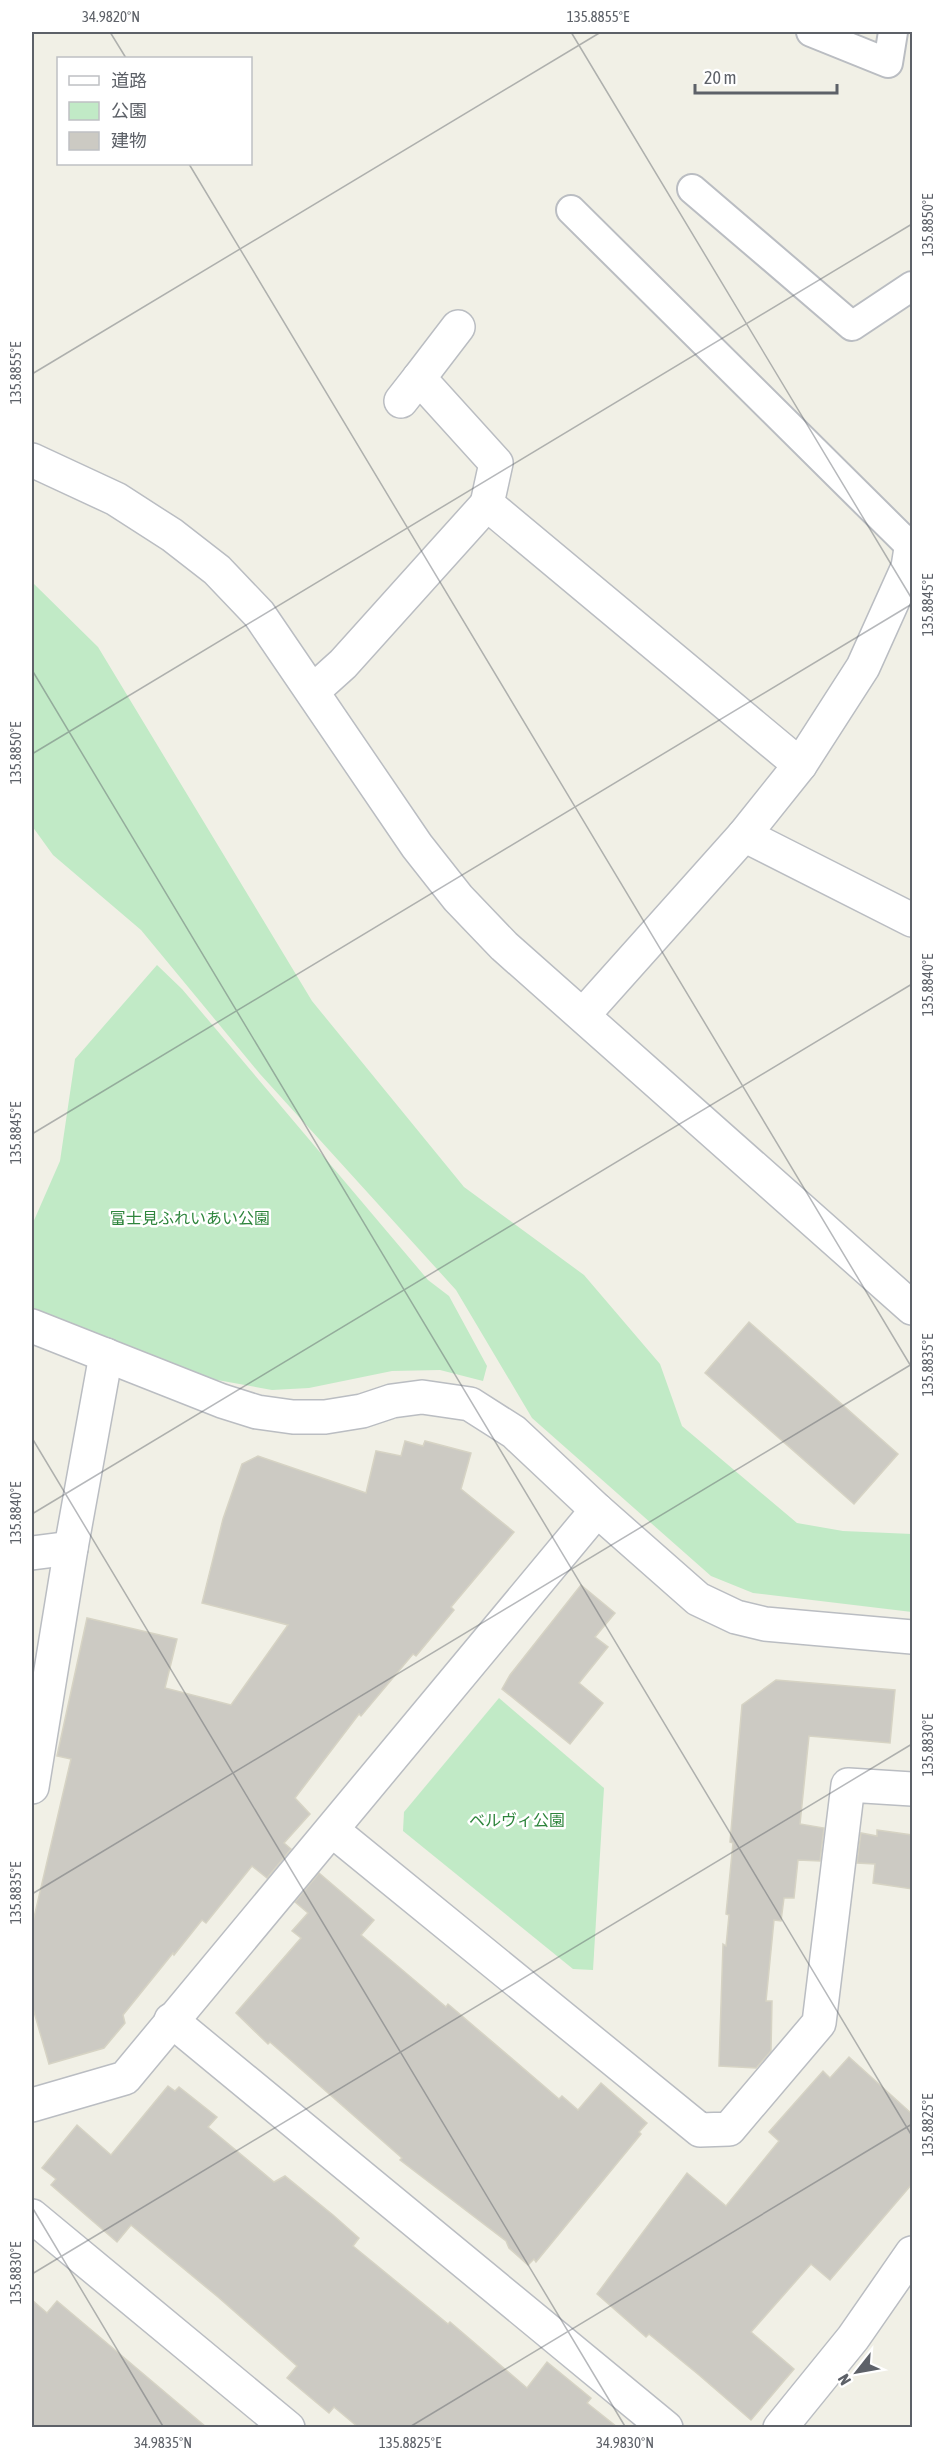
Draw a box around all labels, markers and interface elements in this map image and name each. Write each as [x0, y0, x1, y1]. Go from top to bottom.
text: 34.9820°N [82, 8, 140, 25]
text: 135.8855°E [567, 8, 630, 25]
legend [57, 57, 252, 165]
scale bar [695, 57, 838, 95]
text: 20 m [704, 67, 736, 88]
text: 道路 [111, 70, 147, 91]
text: 公園 [111, 100, 147, 121]
text: 建物 [111, 130, 147, 151]
text: 135.8850°E [919, 193, 936, 256]
text: 135.8855°E [7, 341, 24, 404]
text: 135.8845°E [919, 573, 936, 636]
text: 135.8850°E [7, 721, 24, 784]
text: 135.8840°E [919, 953, 936, 1016]
text: 135.8845°E [7, 1101, 24, 1164]
park label: 富士見ふれいあい公園 [110, 1209, 270, 1227]
text: 135.8835°E [919, 1333, 936, 1396]
text: 135.8840°E [7, 1481, 24, 1544]
text: 135.8830°E [919, 1713, 936, 1776]
park label: ベルヴィ公園 [469, 1811, 565, 1829]
text: 135.8835°E [7, 1861, 24, 1924]
text: 135.8825°E [919, 2093, 936, 2156]
text: 135.8830°E [7, 2241, 24, 2304]
north arrow [827, 2342, 887, 2402]
text: N [834, 2371, 854, 2388]
text: 34.9835°N [134, 2434, 192, 2451]
text: 135.8825°E [379, 2434, 442, 2451]
text: 34.9830°N [596, 2434, 654, 2451]

